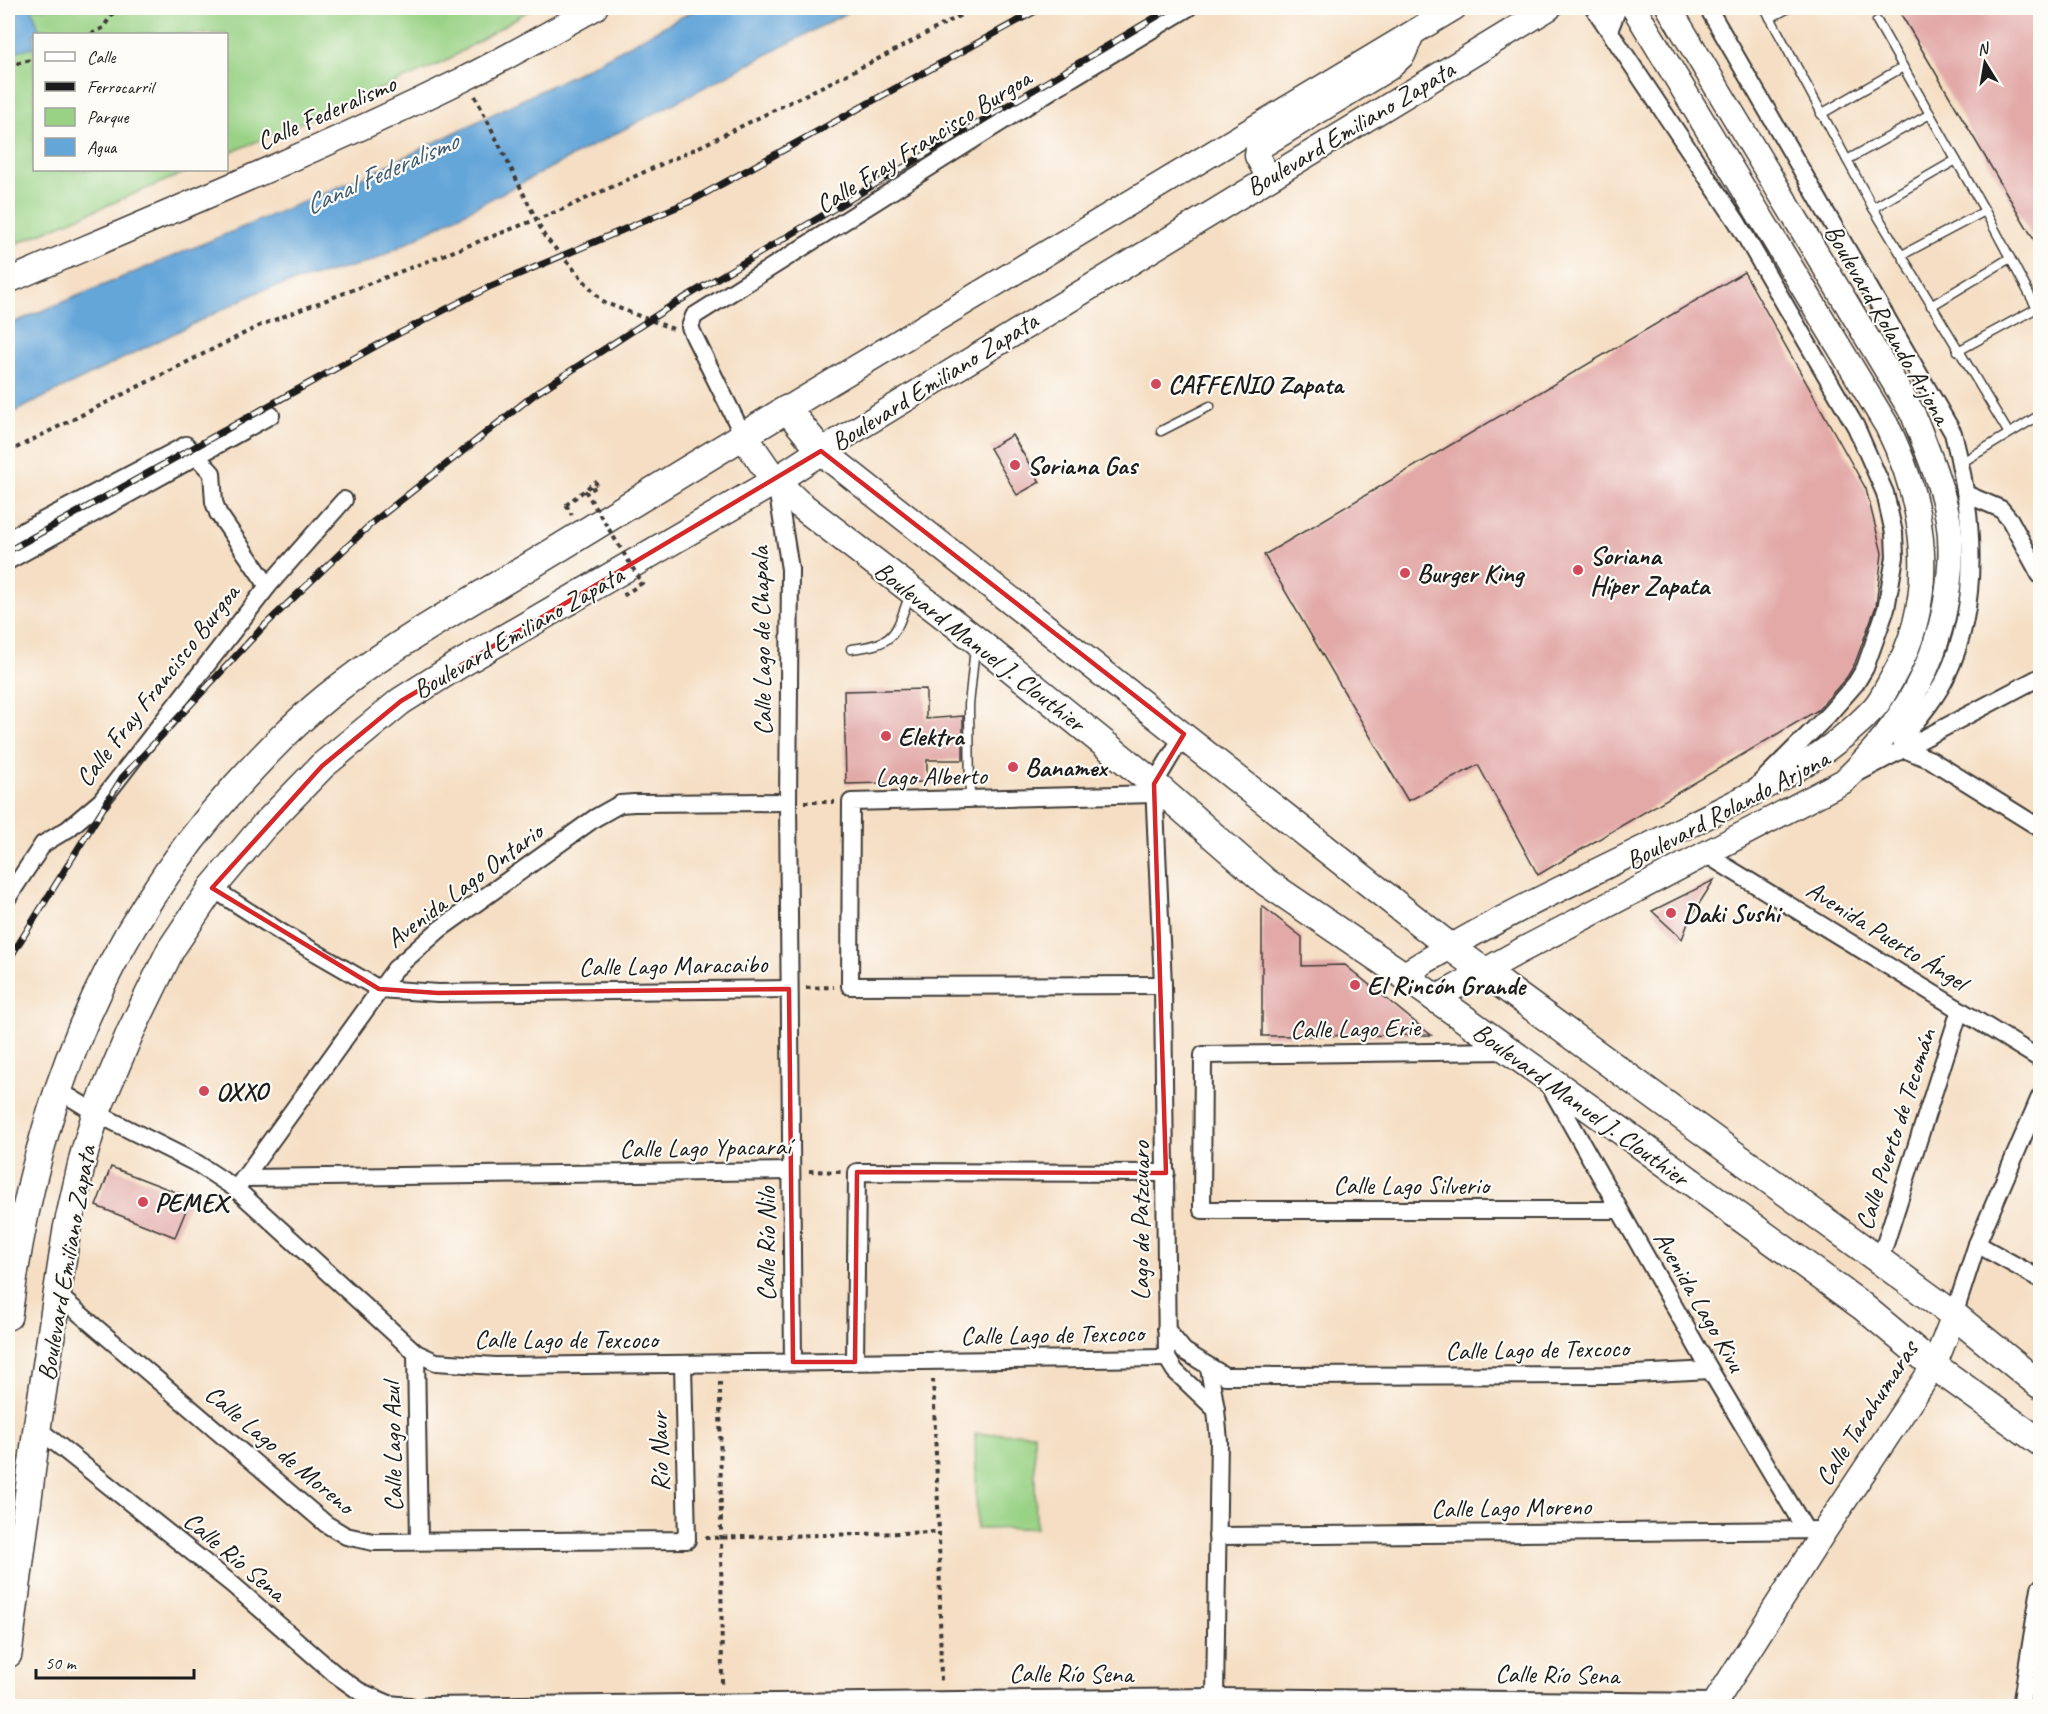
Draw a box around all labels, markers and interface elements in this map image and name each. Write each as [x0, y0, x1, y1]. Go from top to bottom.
legend [33, 33, 228, 171]
north arrow [1955, 33, 2015, 93]
text: N [1976, 38, 1992, 60]
text: Calle [87, 46, 116, 68]
street label: Boulevard Emiliano Zapata [1240, 52, 1462, 204]
street label: Calle Fray Francisco Burgoa [809, 61, 1039, 221]
street label: Calle Federalismo [252, 66, 402, 158]
text: Ferrocarril [87, 76, 156, 98]
text: Parque [87, 106, 129, 128]
water label: Canal Federalismo [299, 123, 466, 222]
text: Agua [87, 136, 118, 158]
street label: Boulevard Rolando Arjona [1817, 218, 1959, 432]
street label: Boulevard Emiliano Zapata [825, 304, 1045, 458]
place label: CAFFENIO Zapata [1168, 368, 1345, 401]
marker: CAFFENIO Zapata [1149, 377, 1163, 391]
place label: Soriana Gas [1027, 449, 1140, 482]
marker: Soriana Gas [1008, 458, 1022, 472]
place label: Soriana Híper Zapata [1590, 539, 1712, 602]
street label: Calle Lago de Chapala [743, 544, 780, 736]
street label: Boulevard Manuel J. Clouthier [868, 554, 1094, 741]
place label: Burger King [1417, 557, 1526, 590]
street label: Boulevard Emiliano Zapata [407, 558, 631, 706]
marker: Soriana Híper Zapata [1571, 563, 1585, 577]
marker: Burger King [1398, 566, 1412, 580]
street label: Calle Fray Francisco Burgoa [68, 576, 248, 793]
place label: Elektra [898, 720, 966, 753]
marker: Elektra [879, 729, 893, 743]
street label: Boulevard Rolando Arjona [1620, 741, 1837, 877]
place label: Banamex [1025, 751, 1108, 784]
street label: Lago Alberto [875, 759, 989, 794]
marker: Banamex [1006, 760, 1020, 774]
street label: Avenida Lago Ontario [379, 814, 552, 955]
street label: Avenida Puerto Ángel [1800, 873, 1977, 1000]
place label: Daki Sushi [1683, 897, 1784, 930]
marker: Daki Sushi [1664, 906, 1678, 920]
street label: Calle Lago Maracaibo [578, 947, 769, 984]
place label: El Rincón Grande [1367, 969, 1528, 1002]
marker: El Rincón Grande [1348, 978, 1362, 992]
street label: Calle Lago Erie [1290, 1011, 1422, 1046]
street label: Boulevard Manuel J. Clouthier [1466, 1015, 1697, 1195]
street label: Calle Puerto de Tecomán [1847, 1023, 1944, 1234]
place label: OXXO [216, 1075, 270, 1108]
marker: OXXO [197, 1084, 211, 1098]
street label: Calle Lago Ypacaraí [619, 1129, 796, 1165]
street label: Lago de Patzcuaro [1124, 1140, 1157, 1301]
street label: Boulevard Emiliano Zapata [30, 1142, 104, 1383]
street label: Calle Lago Silverio [1333, 1169, 1492, 1202]
street label: Calle Río Nilo [750, 1185, 783, 1301]
place label: PEMEX [155, 1186, 232, 1219]
marker: PEMEX [136, 1195, 150, 1209]
street label: Avenida Lago Kivu [1646, 1225, 1754, 1379]
street label: Calle Lago de Texcoco [960, 1316, 1147, 1353]
street label: Calle Lago de Texcoco [474, 1323, 661, 1356]
street label: Calle Lago de Texcoco [1445, 1331, 1632, 1368]
street label: Calle Tarahumaras [1807, 1333, 1927, 1492]
street label: Calle Lago de Moreno [198, 1377, 363, 1523]
street label: Calle Lago Azul [375, 1377, 410, 1512]
street label: Río Naur [642, 1409, 677, 1492]
street label: Calle Lago Moreno [1431, 1490, 1593, 1525]
street label: Calle Río Sena [177, 1504, 295, 1610]
scale bar [36, 1642, 194, 1680]
text: 50 m [45, 1652, 78, 1674]
street label: Calle Río Sena [1009, 1657, 1135, 1690]
street label: Calle Río Sena [1495, 1657, 1622, 1692]

